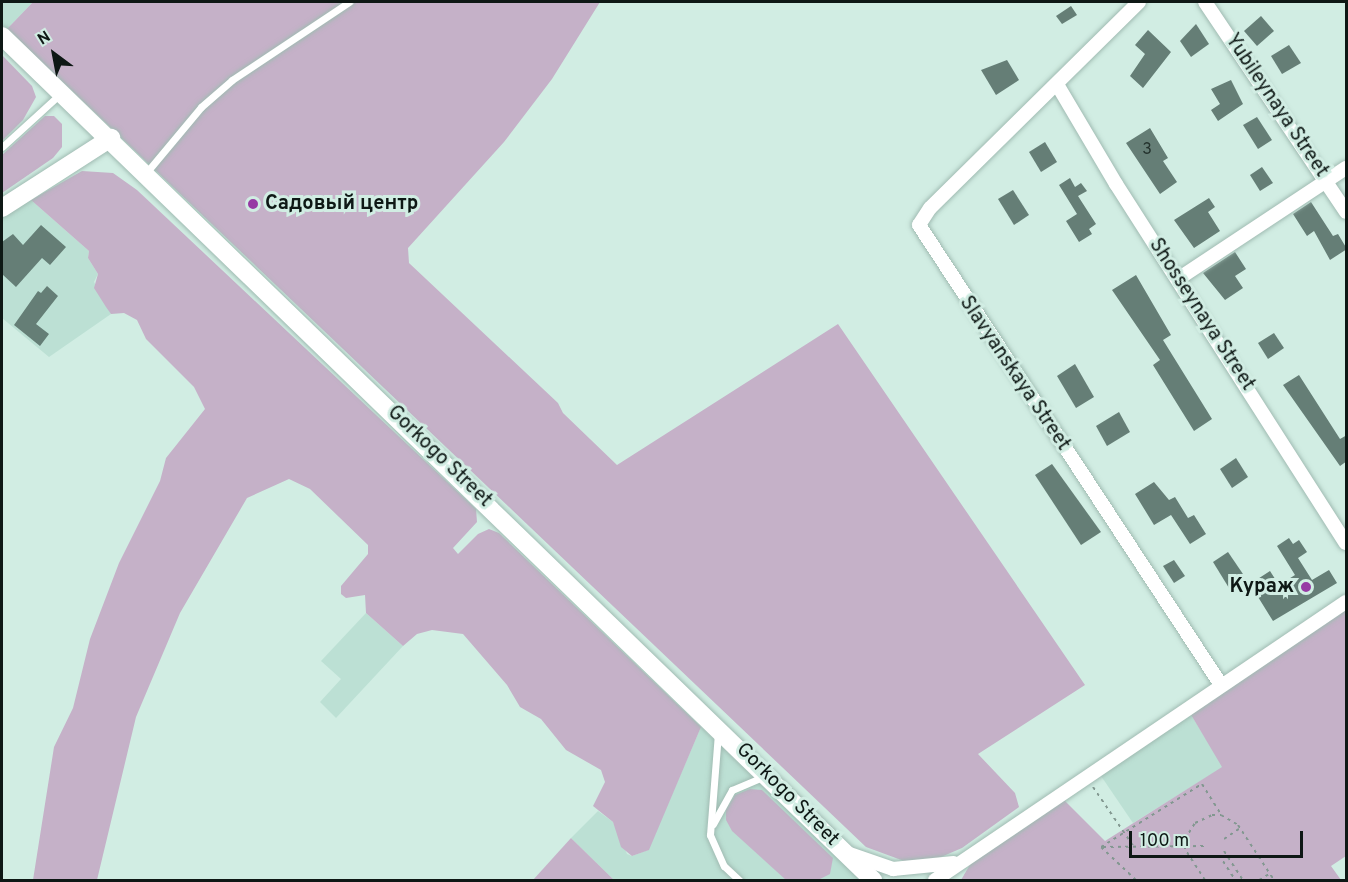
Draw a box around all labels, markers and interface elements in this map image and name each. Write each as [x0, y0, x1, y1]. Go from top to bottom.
north arrow [24, 24, 84, 84]
text: N [34, 27, 55, 50]
street label: Yubileynaya Street [1219, 30, 1333, 182]
house number: 3 [1142, 140, 1152, 160]
place label: Садовый центр [265, 192, 418, 216]
marker: Садовый центр [246, 197, 260, 211]
street label: Shosseynaya Street [1143, 234, 1259, 396]
street label: Slavyanskaya Street [953, 292, 1075, 456]
street label: Gorkogo Street [382, 401, 496, 513]
place label: Кураж [1230, 575, 1294, 599]
marker: Кураж [1299, 580, 1313, 594]
street label: Gorkogo Street [730, 738, 844, 852]
scale bar [1132, 819, 1306, 857]
text: 100 m [1140, 830, 1189, 853]

